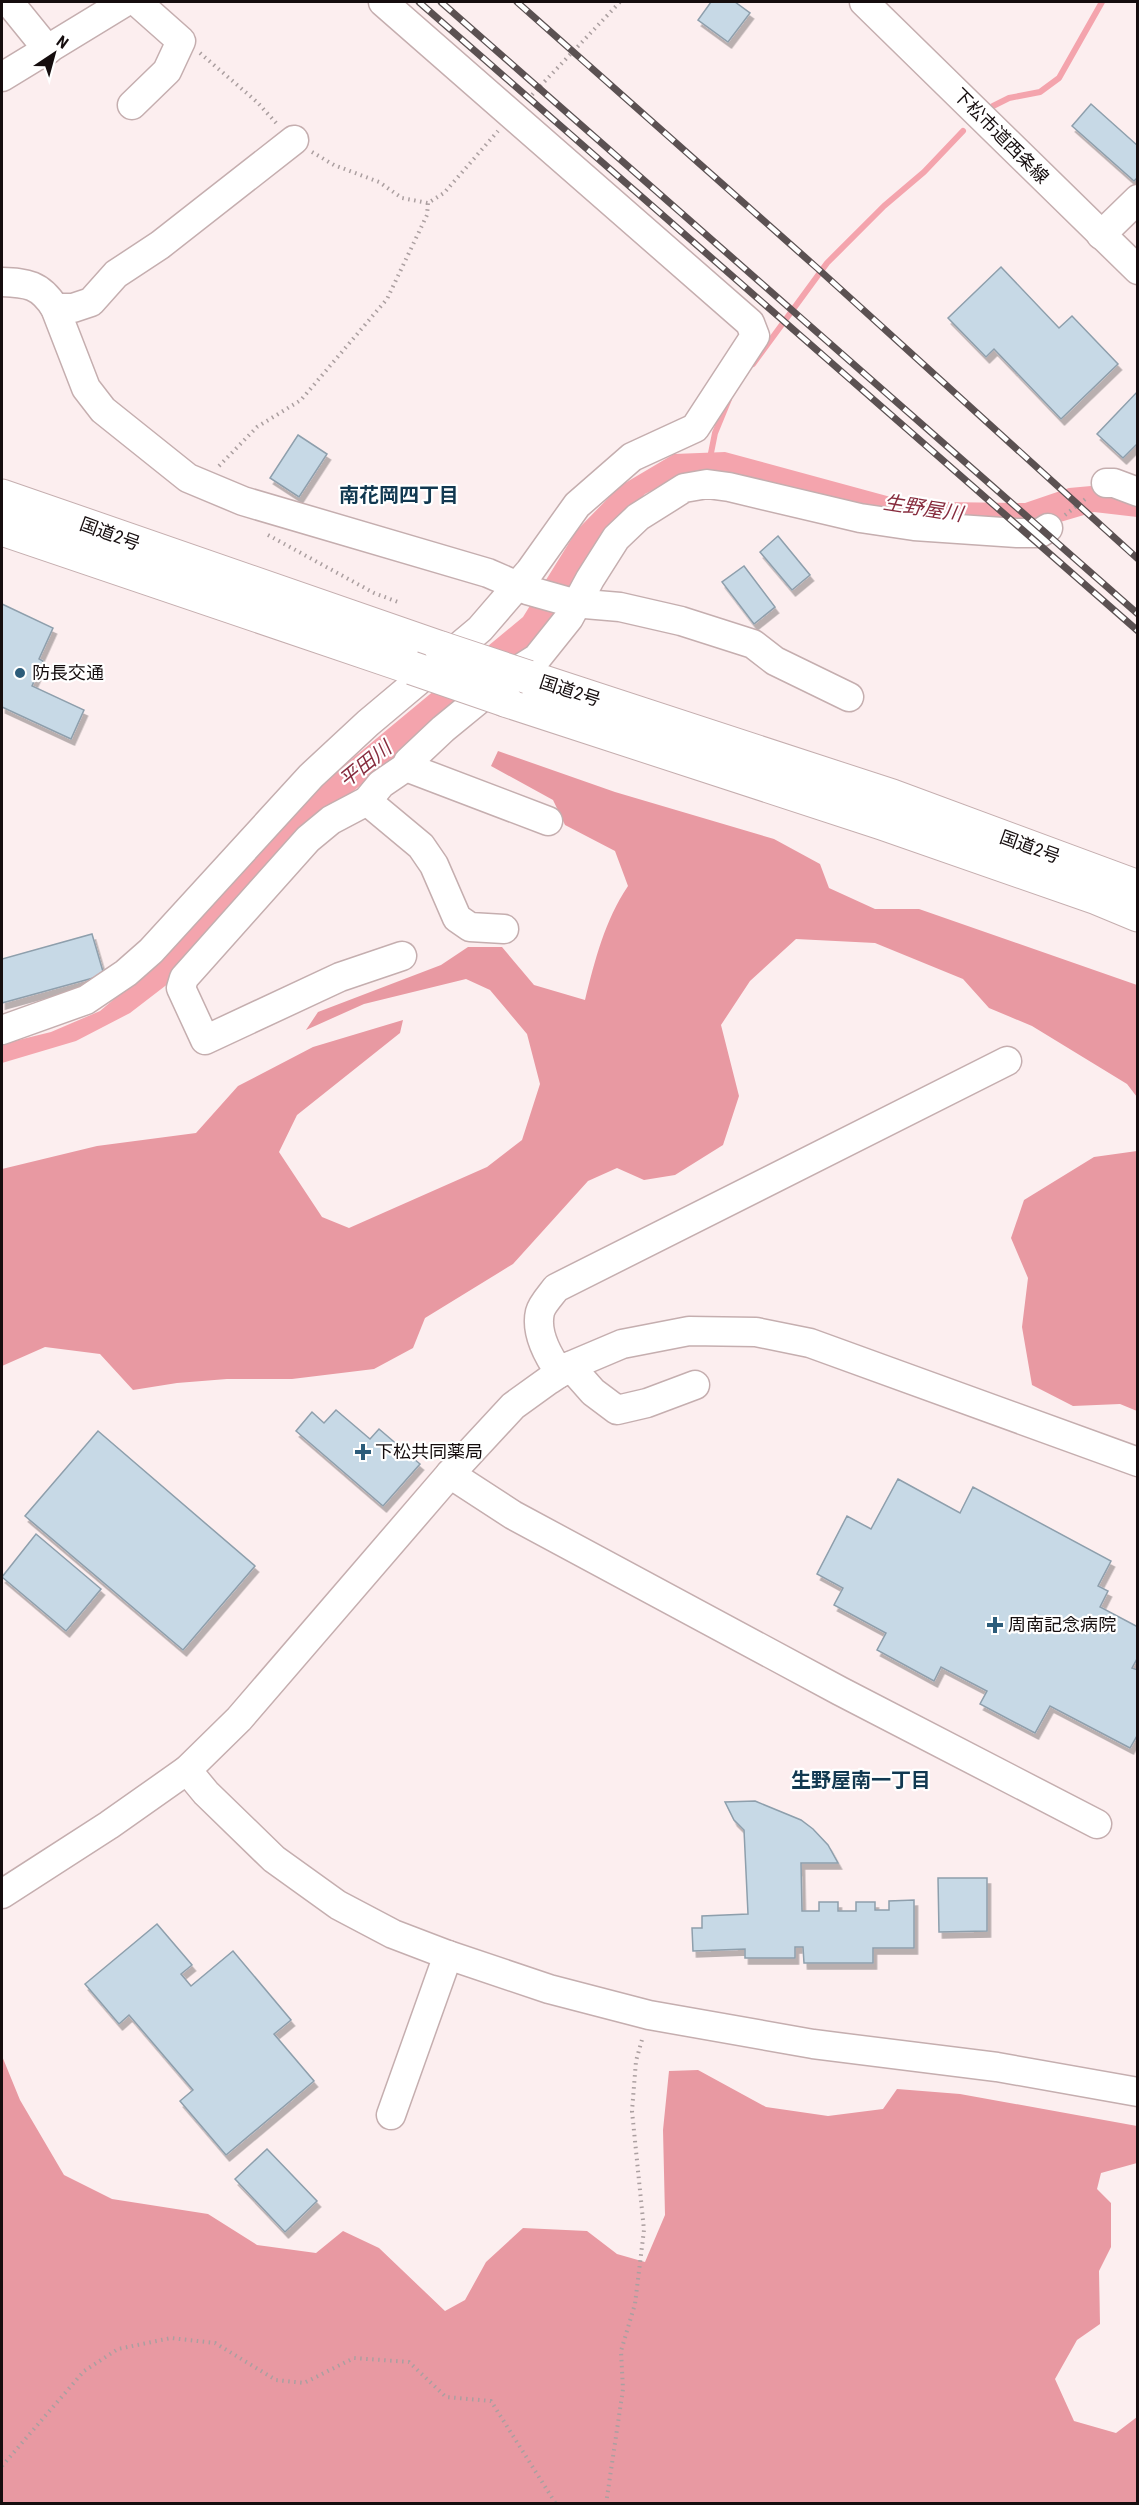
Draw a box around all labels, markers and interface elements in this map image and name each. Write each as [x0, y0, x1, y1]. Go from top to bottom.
north arrow [24, 24, 84, 84]
text: N [53, 32, 72, 53]
street label: 下松市道西条線 [949, 84, 1053, 188]
district label: 南花岡四丁目 [339, 483, 459, 507]
water label: 生野屋川 [882, 490, 966, 526]
street label: 国道2号 [77, 513, 143, 554]
place label: 防長交通 [32, 662, 104, 683]
marker: 防長交通 [13, 666, 27, 680]
street label: 国道2号 [537, 671, 603, 710]
water label: 平田川 [334, 735, 397, 792]
street label: 国道2号 [997, 826, 1063, 867]
place label: 下松共同薬局 [375, 1441, 483, 1462]
marker: 下松共同薬局 [356, 1445, 370, 1459]
place label: 周南記念病院 [1008, 1614, 1116, 1635]
marker: 周南記念病院 [986, 1616, 1004, 1634]
district label: 生野屋南一丁目 [791, 1768, 931, 1792]

